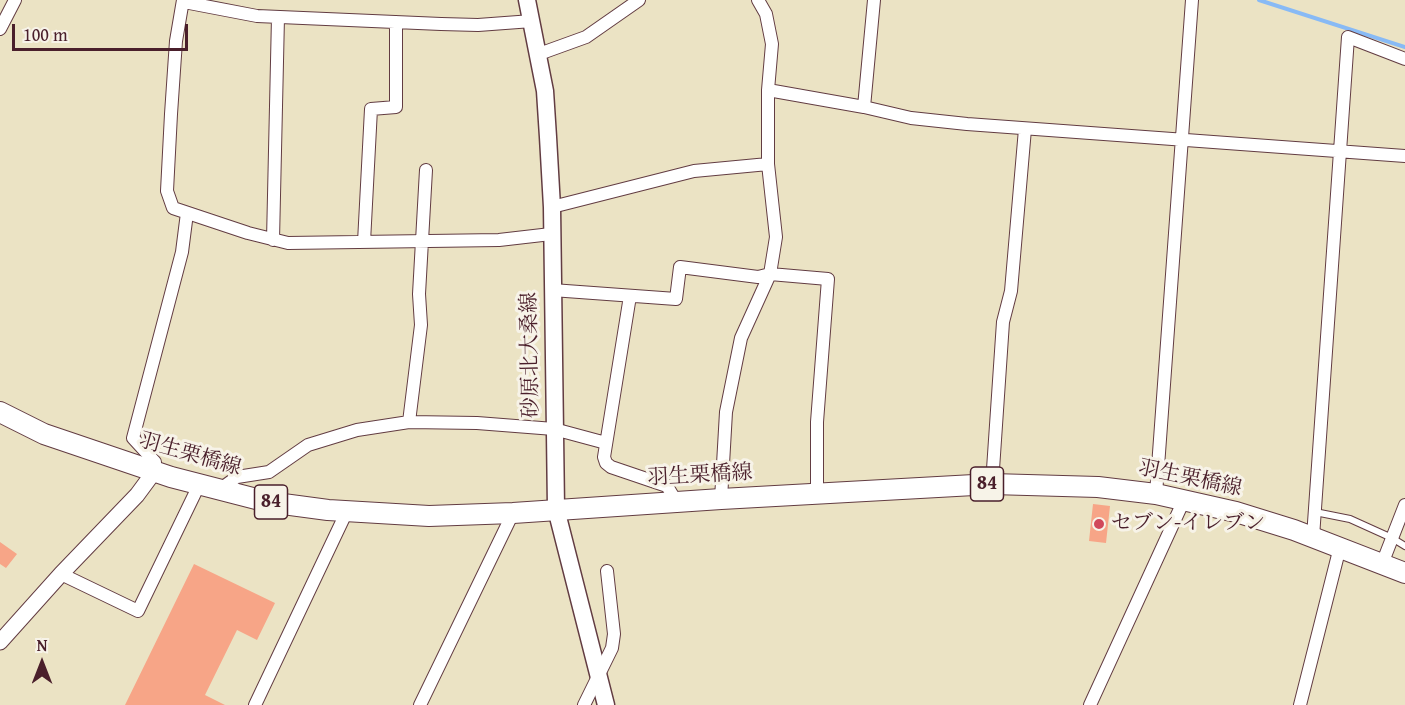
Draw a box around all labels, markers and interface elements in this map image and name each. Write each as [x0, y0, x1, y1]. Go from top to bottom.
scale bar [15, 12, 190, 50]
text: 100 m [23, 21, 68, 48]
street label: 砂原北大桑線 [517, 292, 545, 418]
street label: 羽生栗橋線 [136, 428, 244, 482]
street label: 羽生栗橋線 [1136, 456, 1244, 502]
street label: 羽生栗橋線 [647, 461, 753, 491]
road number: 84 [970, 467, 1004, 501]
road number: 84 [254, 485, 288, 519]
place label: セブン-イレブン [1111, 511, 1265, 537]
marker: セブン-イレブン [1092, 517, 1106, 531]
north arrow [12, 633, 72, 693]
text: N [37, 633, 47, 657]

